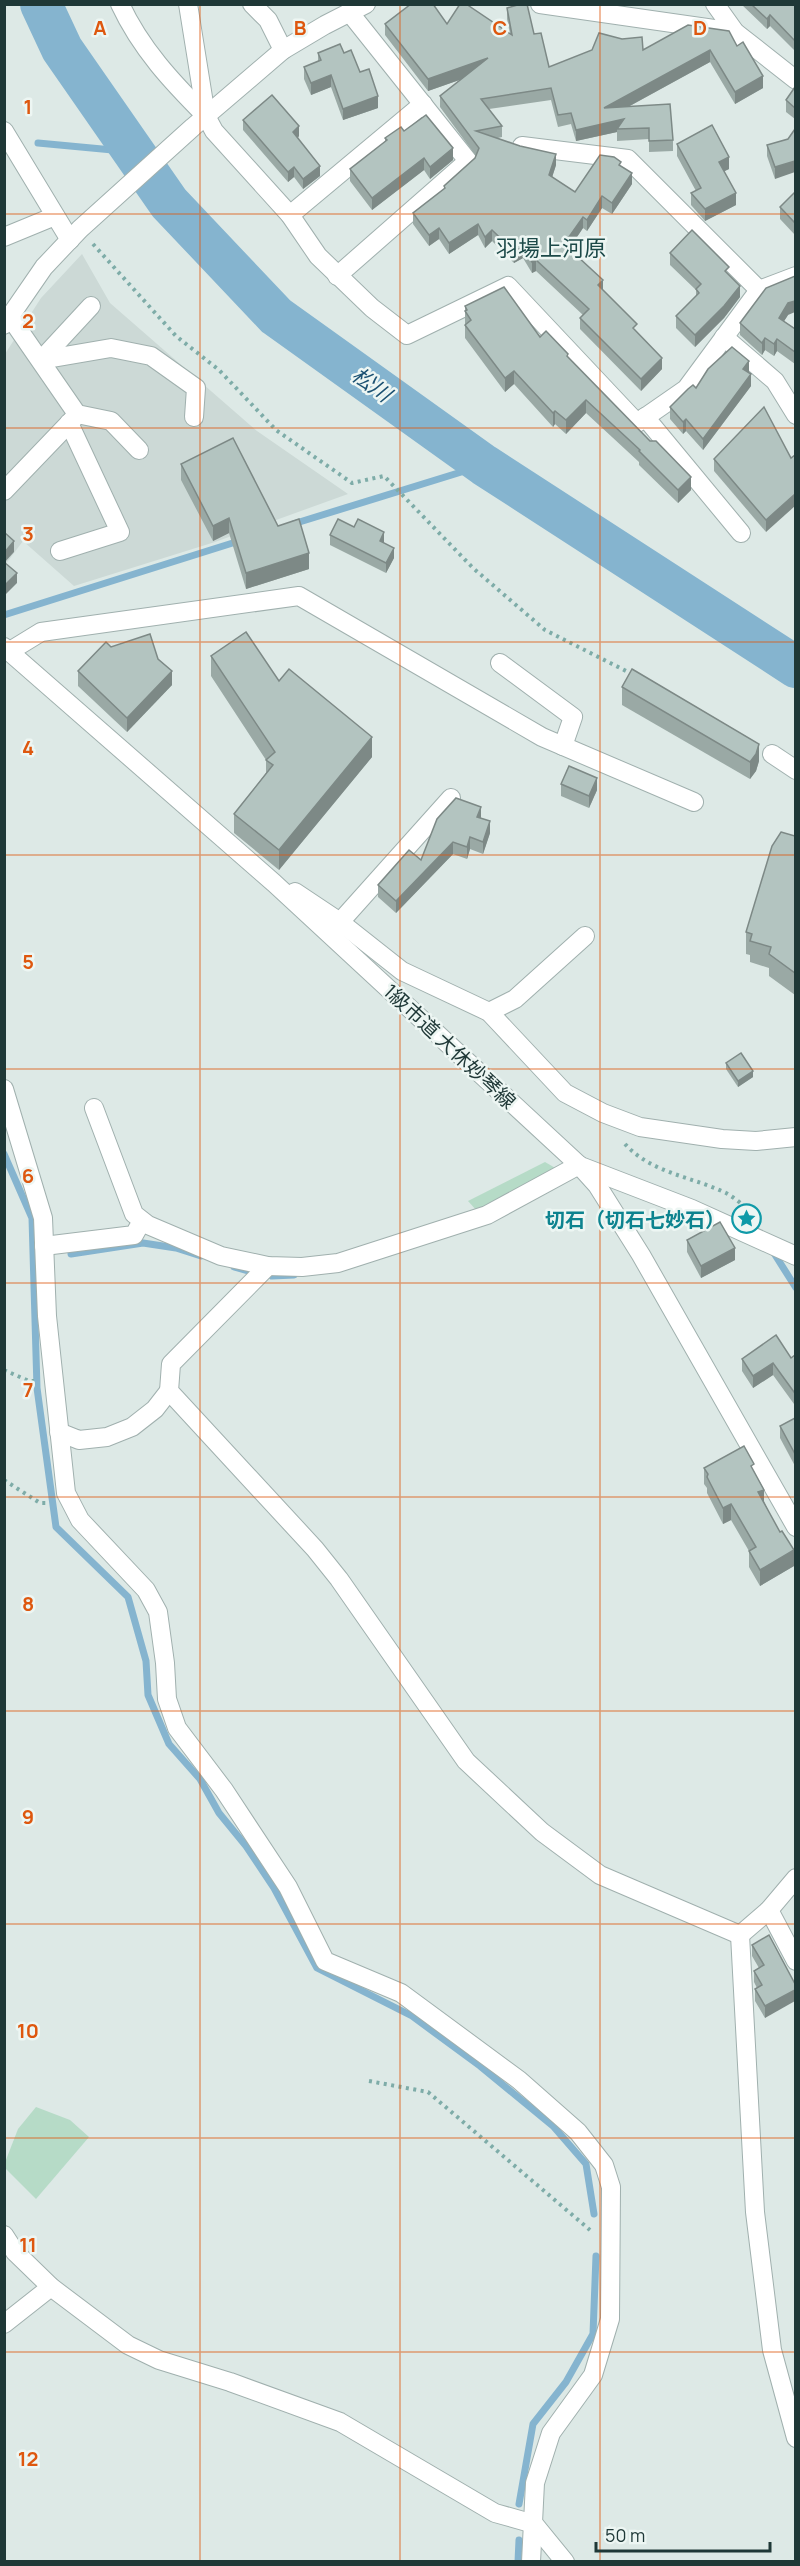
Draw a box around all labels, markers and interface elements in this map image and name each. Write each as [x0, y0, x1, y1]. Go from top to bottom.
text: A [93, 14, 107, 41]
text: B [294, 14, 307, 41]
text: C [493, 14, 507, 41]
text: D [693, 14, 707, 41]
text: 1 [24, 93, 32, 120]
district label: 羽場上河原 [496, 233, 606, 263]
text: 2 [22, 307, 34, 334]
water label: 松川 [347, 360, 399, 409]
text: 3 [22, 520, 34, 547]
text: 4 [22, 734, 34, 761]
text: 5 [22, 948, 34, 975]
street label: 1級市道 大休妙琴線 [378, 978, 522, 1114]
text: 6 [22, 1162, 34, 1189]
place icon: 切石（切石七妙石） [730, 1203, 762, 1235]
place label: 切石（切石七妙石） [545, 1206, 725, 1233]
text: 7 [23, 1376, 33, 1403]
text: 8 [22, 1590, 34, 1617]
text: 9 [22, 1803, 34, 1830]
text: 10 [17, 2017, 39, 2044]
text: 11 [19, 2231, 37, 2258]
text: 12 [18, 2445, 38, 2472]
scale bar [596, 2515, 770, 2553]
text: 50 m [605, 2523, 645, 2547]

